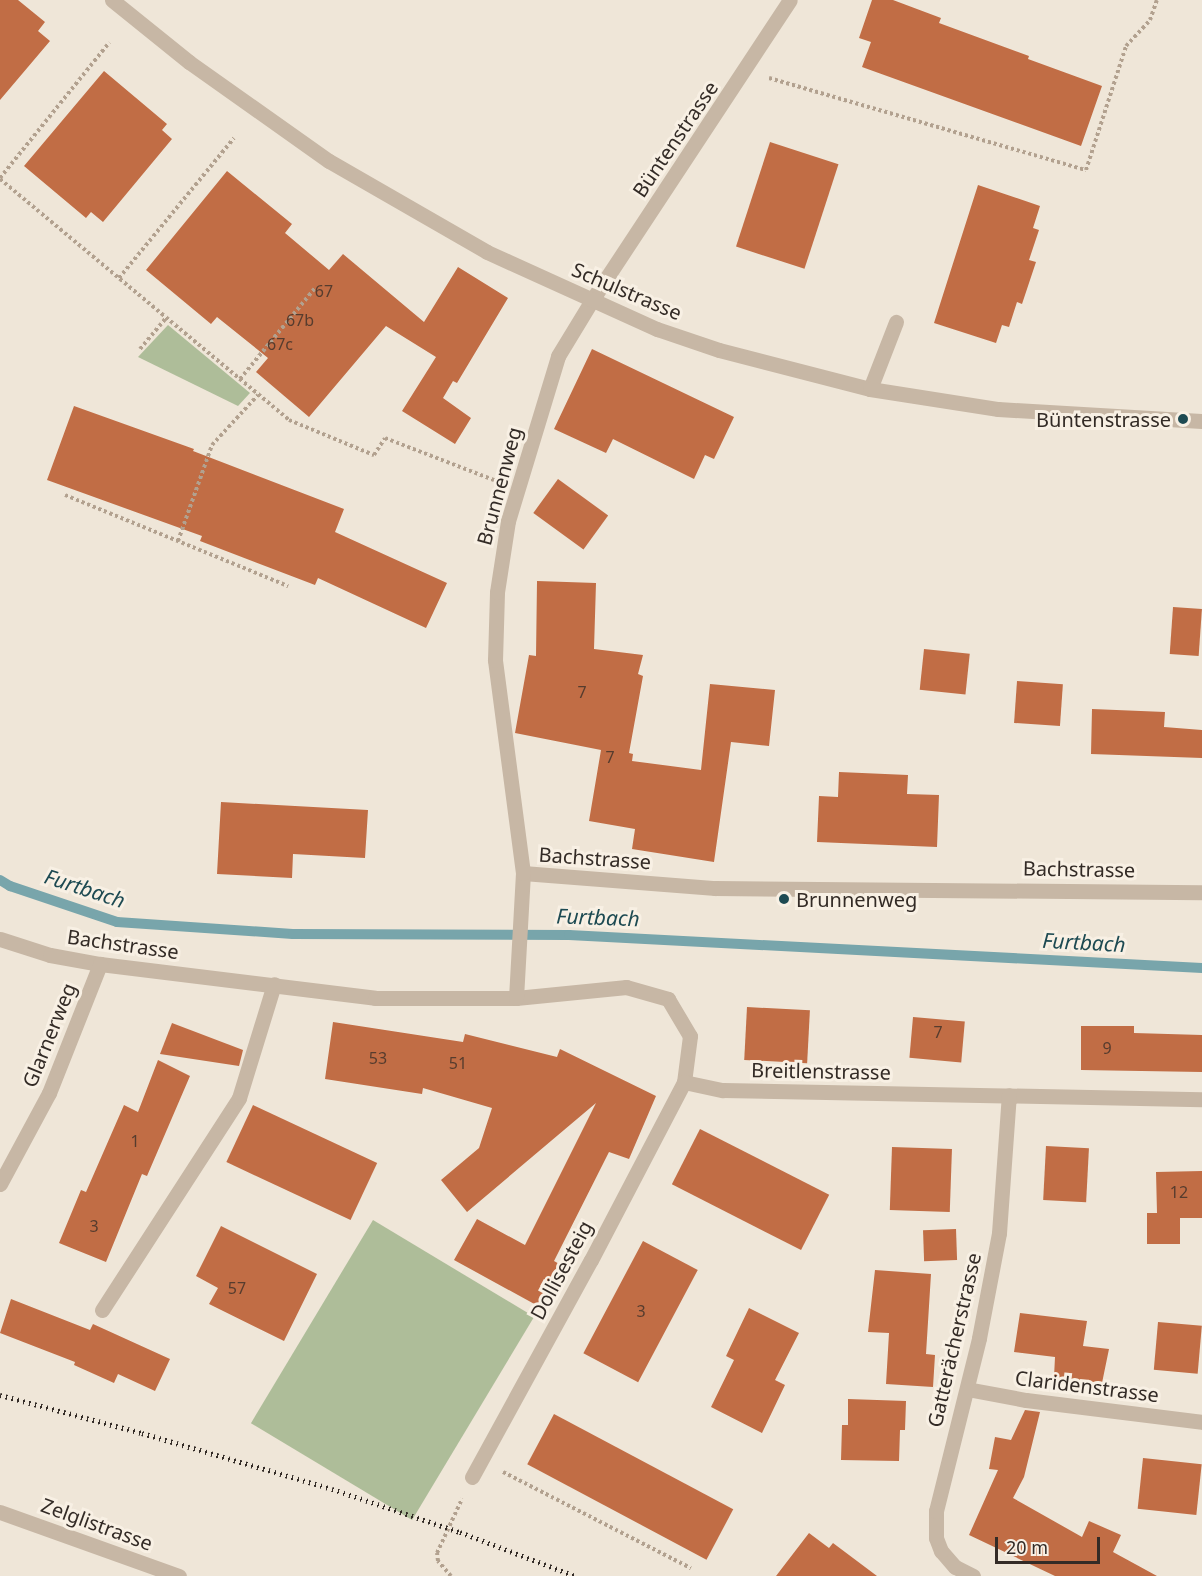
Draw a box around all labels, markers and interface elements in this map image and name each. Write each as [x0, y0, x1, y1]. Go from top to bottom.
street label: Büntenstrasse [627, 76, 723, 202]
street label: Schulstrasse [569, 257, 685, 325]
house number: 67 [315, 281, 333, 301]
house number: 67b [286, 310, 314, 330]
house number: 67c [267, 334, 293, 354]
place label: Büntenstrasse [1036, 407, 1171, 431]
marker: Büntenstrasse [1176, 412, 1190, 426]
street label: Brunnenweg [472, 424, 526, 548]
house number: 7 [577, 682, 587, 702]
house number: 7 [605, 747, 615, 767]
street label: Bachstrasse [538, 842, 652, 874]
street label: Bachstrasse [1023, 856, 1135, 882]
water label: Furtbach [42, 863, 128, 913]
place label: Brunnenweg [796, 887, 917, 911]
marker: Brunnenweg [777, 892, 791, 906]
water label: Furtbach [556, 903, 640, 931]
street label: Bachstrasse [66, 924, 180, 964]
water label: Furtbach [1042, 927, 1126, 957]
street label: Glarnerweg [17, 979, 81, 1091]
house number: 7 [933, 1022, 943, 1042]
house number: 9 [1102, 1038, 1112, 1058]
house number: 53 [369, 1048, 387, 1068]
house number: 51 [449, 1053, 467, 1073]
street label: Breitlenstrasse [751, 1058, 891, 1084]
house number: 1 [130, 1131, 140, 1151]
house number: 12 [1170, 1182, 1188, 1202]
house number: 3 [89, 1216, 99, 1236]
street label: Dollisesteig [525, 1216, 597, 1324]
street label: Gatterächerstrasse [922, 1250, 986, 1430]
house number: 57 [228, 1278, 246, 1298]
house number: 3 [636, 1301, 646, 1321]
street label: Claridenstrasse [1014, 1365, 1160, 1407]
street label: Zelglistrasse [38, 1493, 156, 1555]
scale bar [998, 1525, 1103, 1563]
text: 20 m [1006, 1535, 1048, 1559]

